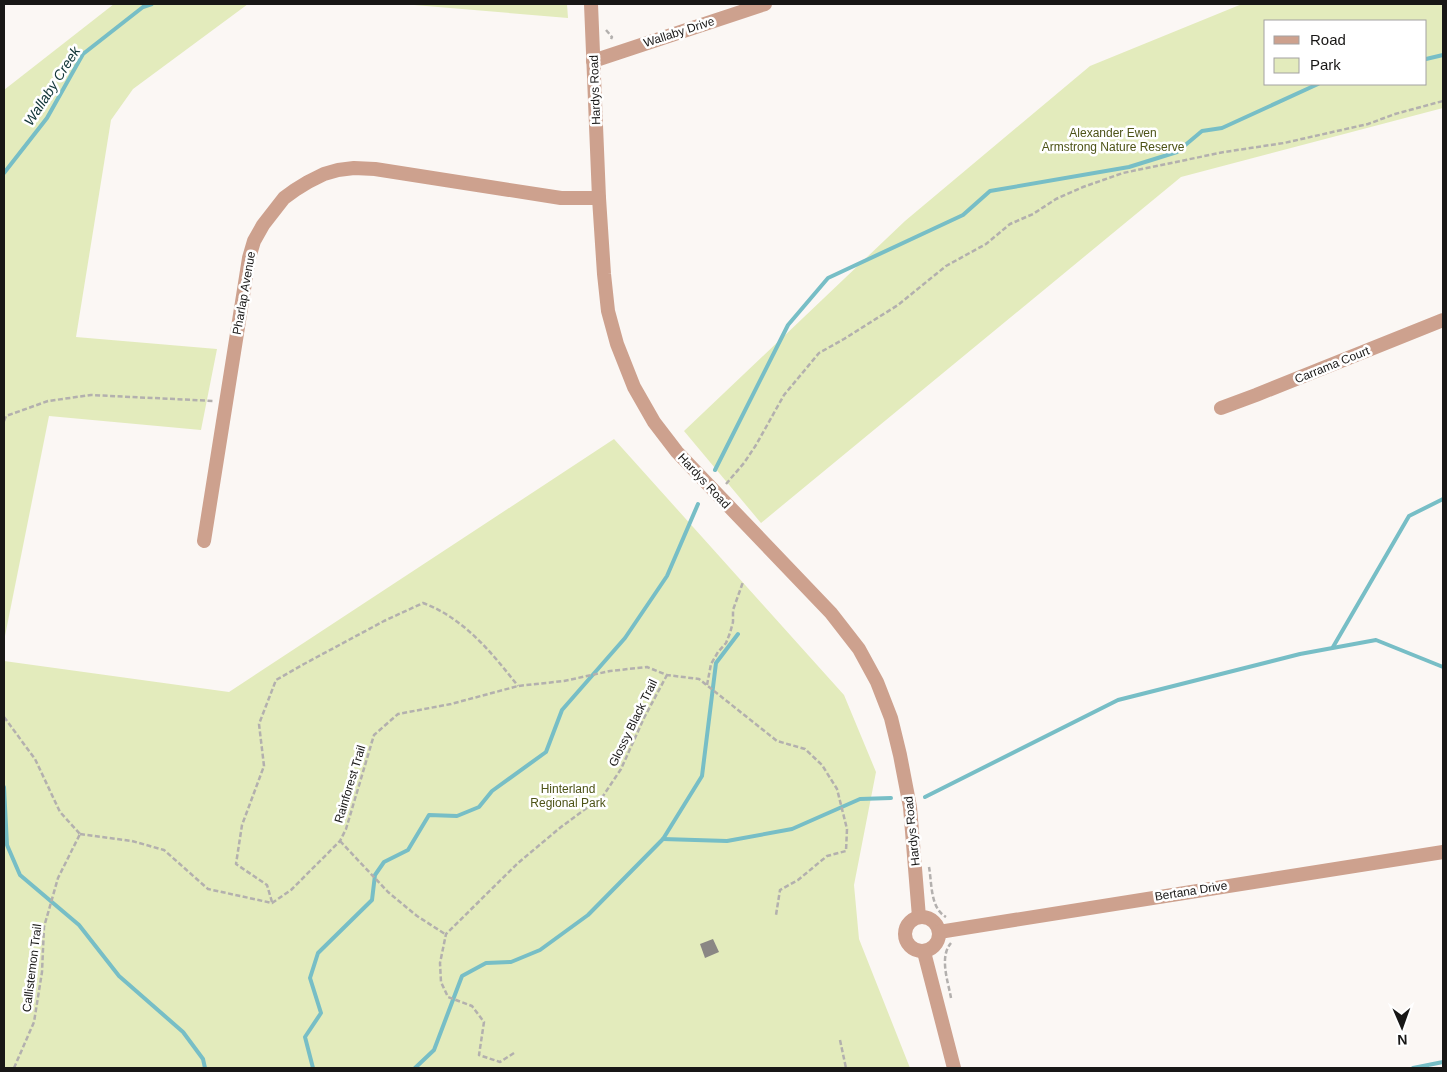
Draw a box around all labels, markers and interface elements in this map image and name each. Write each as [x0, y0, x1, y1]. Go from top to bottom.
street label: Wallaby Drive [642, 14, 716, 50]
legend [1264, 20, 1427, 85]
text: Road [1310, 31, 1346, 48]
water label: Wallaby Creek [21, 43, 84, 128]
street label: Hardys Road [587, 55, 603, 125]
text: Park [1310, 56, 1341, 73]
park label: Alexander Ewen Armstrong Nature Reserve [1042, 126, 1185, 154]
street label: Pharlap Avenue [230, 250, 258, 336]
street label: Carrama Court [1293, 343, 1372, 386]
street label: Hardys Road [675, 451, 733, 511]
street label: Glossy Black Trail [606, 677, 660, 769]
street label: Rainforest Trail [332, 743, 368, 825]
park label: Hinterland Regional Park [530, 782, 607, 810]
street label: Hardys Road [901, 795, 923, 867]
street label: Bertana Drive [1154, 878, 1229, 904]
street label: Callistemon Trail [20, 923, 44, 1013]
north arrow [1377, 1002, 1427, 1052]
text: N [1397, 1032, 1408, 1048]

